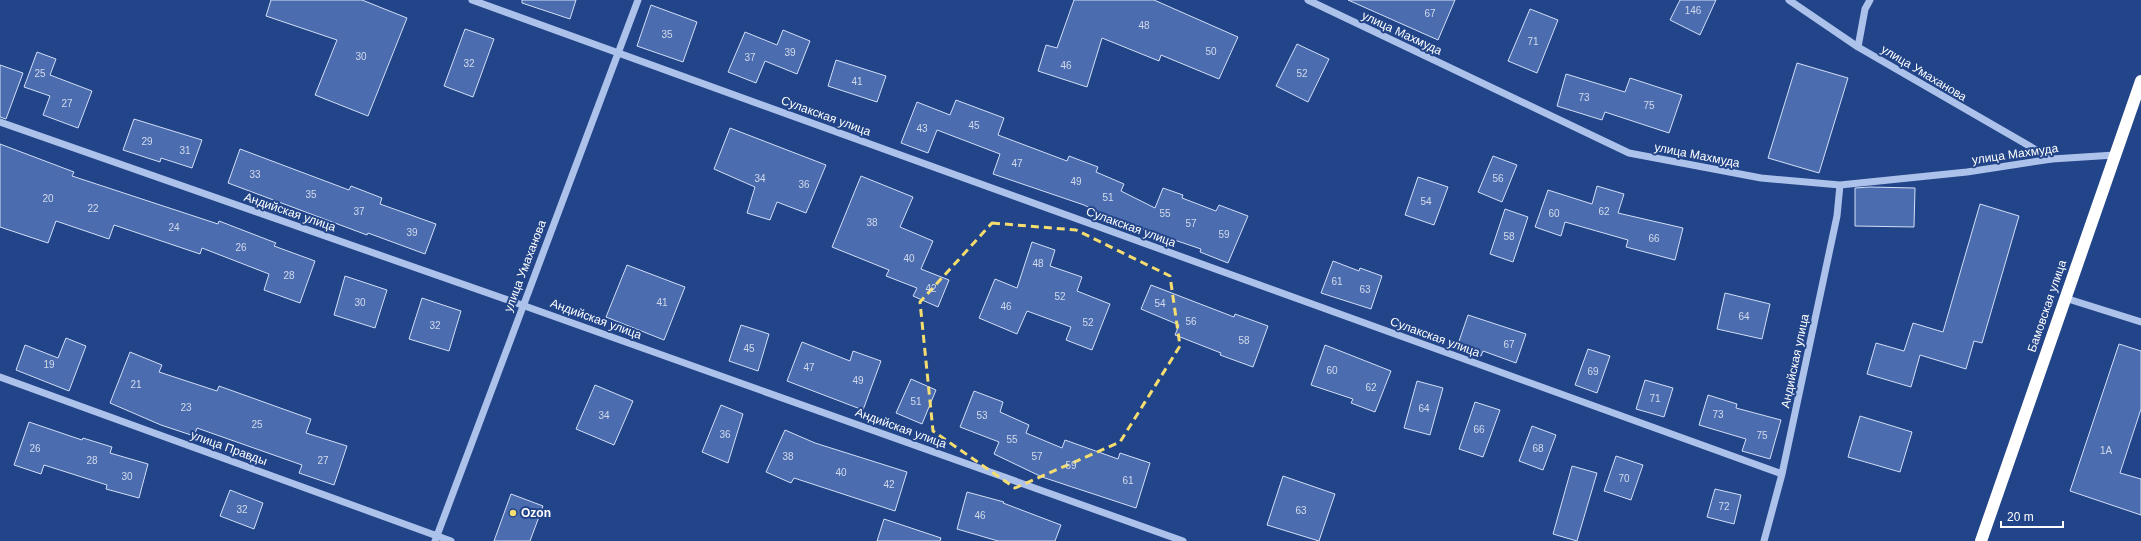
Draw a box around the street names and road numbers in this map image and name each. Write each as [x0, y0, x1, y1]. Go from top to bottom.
street label: улица Махмуда [1360, 8, 1445, 58]
street label: улица Умаханова [1879, 42, 1969, 104]
street label: Сулакская улица [779, 93, 873, 139]
street label: улица Махмуда [1653, 140, 1741, 170]
street label: улица Махмуда [1971, 141, 2059, 167]
street label: Андийская улица [242, 190, 338, 234]
street label: Сулакская улица [1084, 204, 1178, 250]
street label: улица Умаханова [501, 218, 549, 314]
street label: Бамовская улица [2025, 258, 2069, 354]
street label: Андийская улица [548, 296, 644, 342]
street label: Андийская улица [1778, 312, 1812, 409]
street label: Сулакская улица [1388, 314, 1482, 360]
street label: Андийская улица [853, 405, 949, 451]
street label: улица Правды [189, 428, 269, 468]

